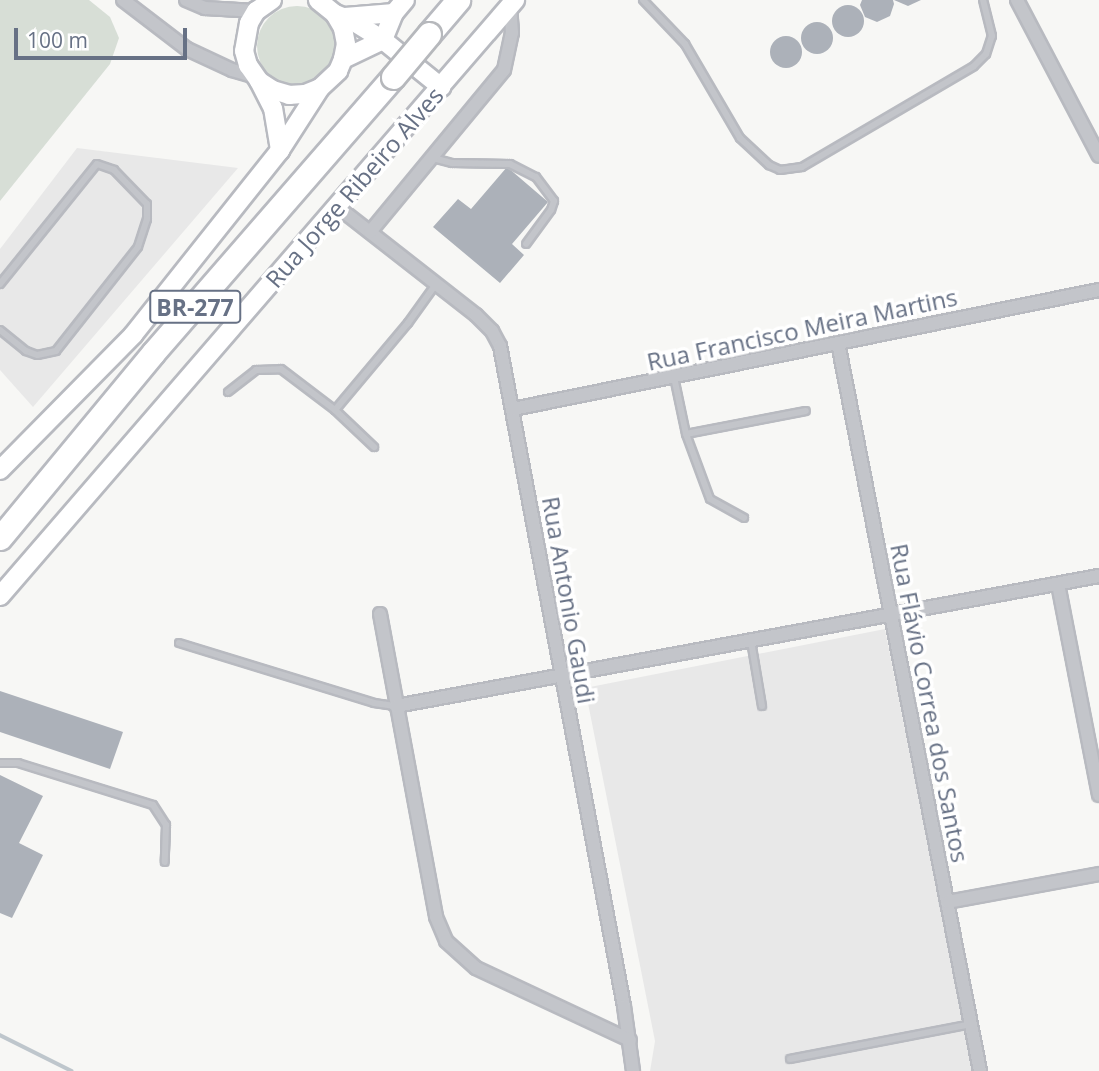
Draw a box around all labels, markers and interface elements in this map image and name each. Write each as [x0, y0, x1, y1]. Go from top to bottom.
scale bar [18, 14, 191, 58]
text: 100 m [27, 26, 88, 54]
street label: Rua Jorge Ribeiro Alves [259, 81, 449, 293]
street label: Rua Francisco Meira Martins [644, 282, 960, 376]
road number: BR-277 [148, 288, 242, 326]
street label: Rua Antonio Gaudi [537, 494, 601, 706]
street label: Rua Flávio Correa dos Santos [885, 541, 975, 865]

